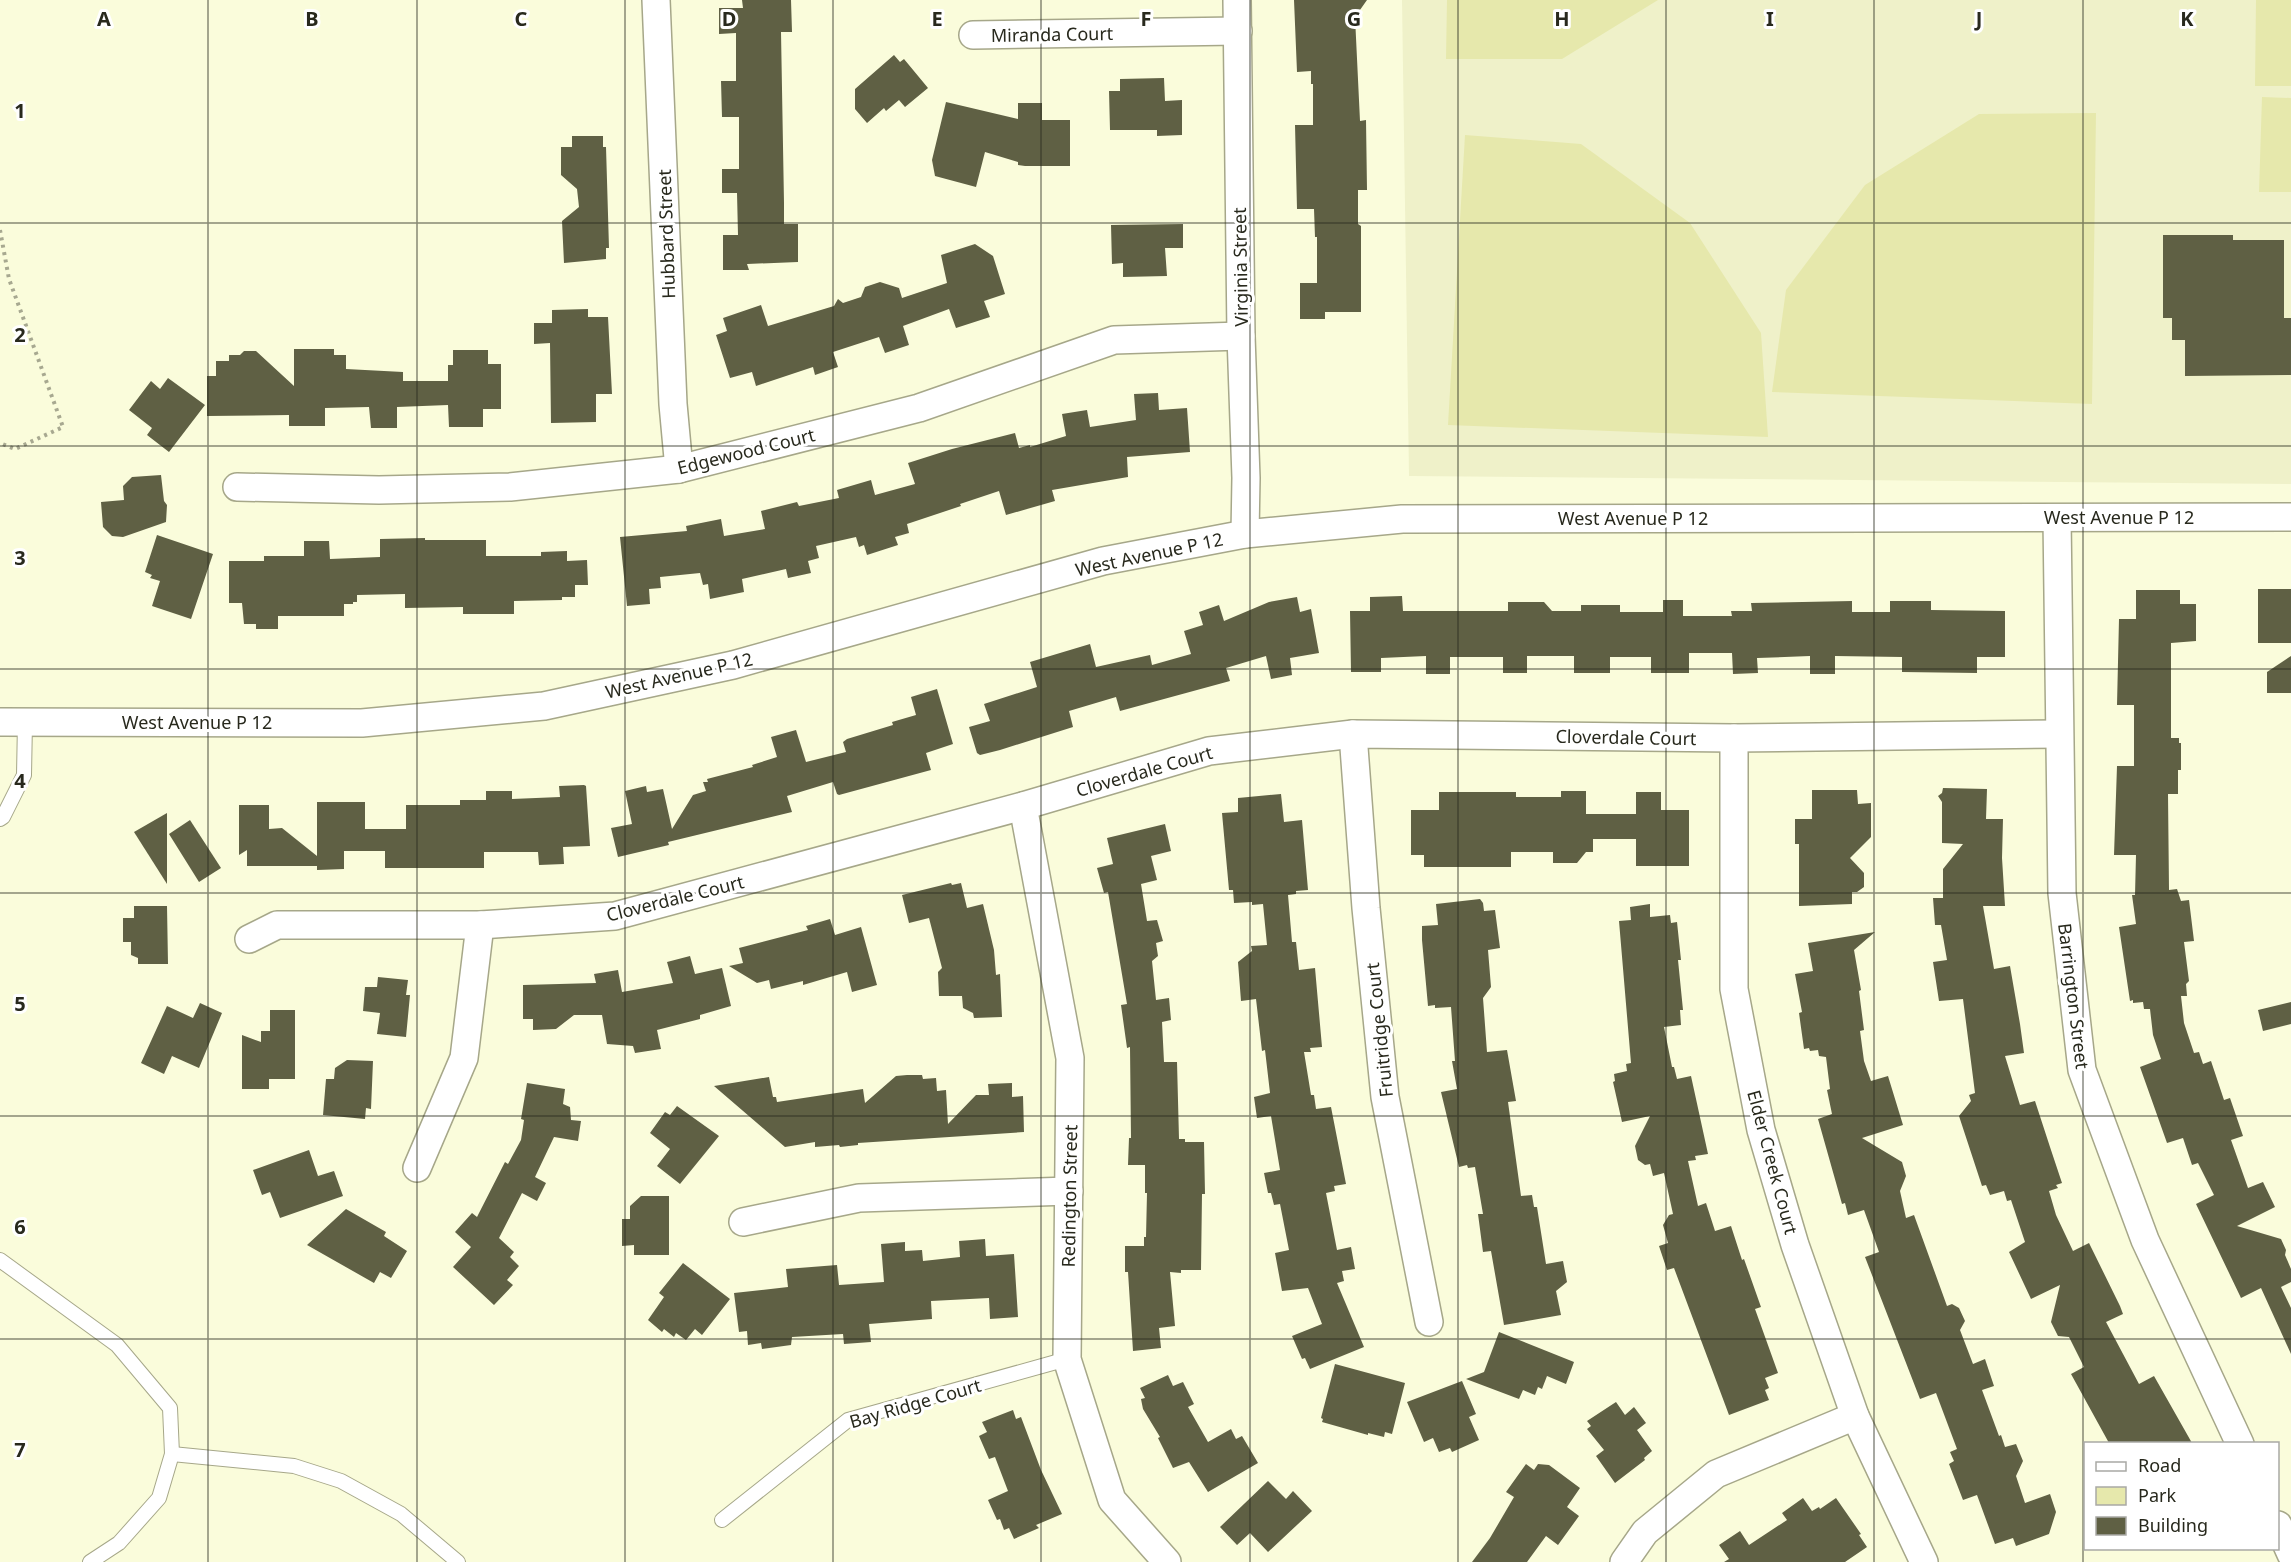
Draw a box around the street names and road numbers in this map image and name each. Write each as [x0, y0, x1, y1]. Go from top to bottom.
street label: Miranda Court [991, 21, 1114, 47]
street label: Hubbard Street [652, 168, 680, 299]
street label: Virginia Street [1227, 207, 1253, 327]
street label: Edgewood Court [675, 422, 818, 480]
street label: West Avenue P 12 [2044, 505, 2194, 529]
street label: West Avenue P 12 [1558, 506, 1708, 530]
street label: West Avenue P 12 [1073, 527, 1225, 581]
street label: West Avenue P 12 [603, 646, 755, 704]
street label: West Avenue P 12 [122, 710, 272, 734]
street label: Cloverdale Court [1555, 724, 1697, 750]
street label: Cloverdale Court [1073, 740, 1216, 802]
street label: Cloverdale Court [604, 869, 747, 927]
street label: Barrington Street [2053, 922, 2095, 1071]
street label: Fruitridge Court [1360, 961, 1398, 1099]
street label: Elder Creek Court [1742, 1087, 1804, 1237]
street label: Redington Street [1056, 1124, 1082, 1268]
street label: Bay Ridge Court [846, 1373, 984, 1433]

